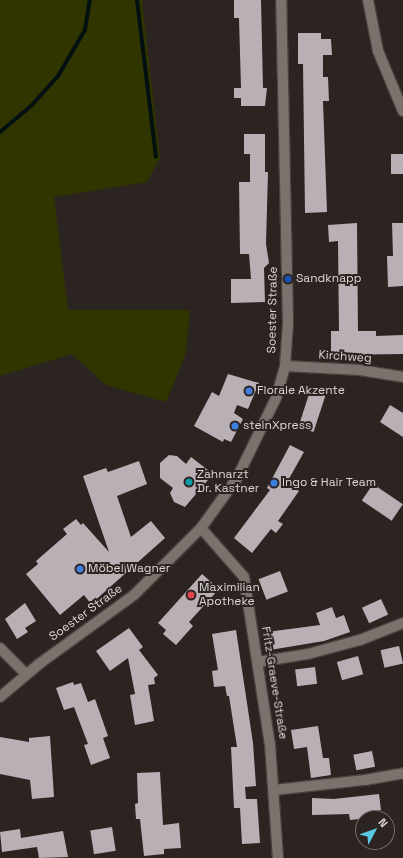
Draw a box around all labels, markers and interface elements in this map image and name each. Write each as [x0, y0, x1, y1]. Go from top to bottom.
street label: Soester Straße [265, 266, 281, 354]
place label: Sandknapp [296, 272, 362, 286]
marker: Sandknapp [283, 274, 293, 284]
street label: Kirchweg [318, 348, 372, 366]
place label: Florale Akzente [257, 384, 345, 398]
marker: Florale Akzente [244, 386, 254, 396]
place label: steinXpress [243, 419, 311, 433]
marker: steinXpress [230, 421, 240, 431]
place label: Zahnarzt Dr. Kastner [197, 468, 260, 496]
place label: Ingo & Hair Team [282, 476, 376, 490]
marker: Zahnarzt Dr. Kastner [184, 477, 194, 487]
marker: Ingo & Hair Team [269, 478, 279, 488]
place label: Möbel Wagner [88, 562, 170, 576]
marker: Möbel Wagner [75, 564, 85, 574]
place label: Maximilian Apotheke [199, 581, 260, 609]
street label: Soester Straße [47, 582, 125, 644]
marker: Maximilian Apotheke [186, 590, 196, 600]
street label: Fritz-Graeve-Straße [258, 625, 290, 741]
north arrow [355, 810, 395, 850]
text: N [376, 815, 391, 830]

